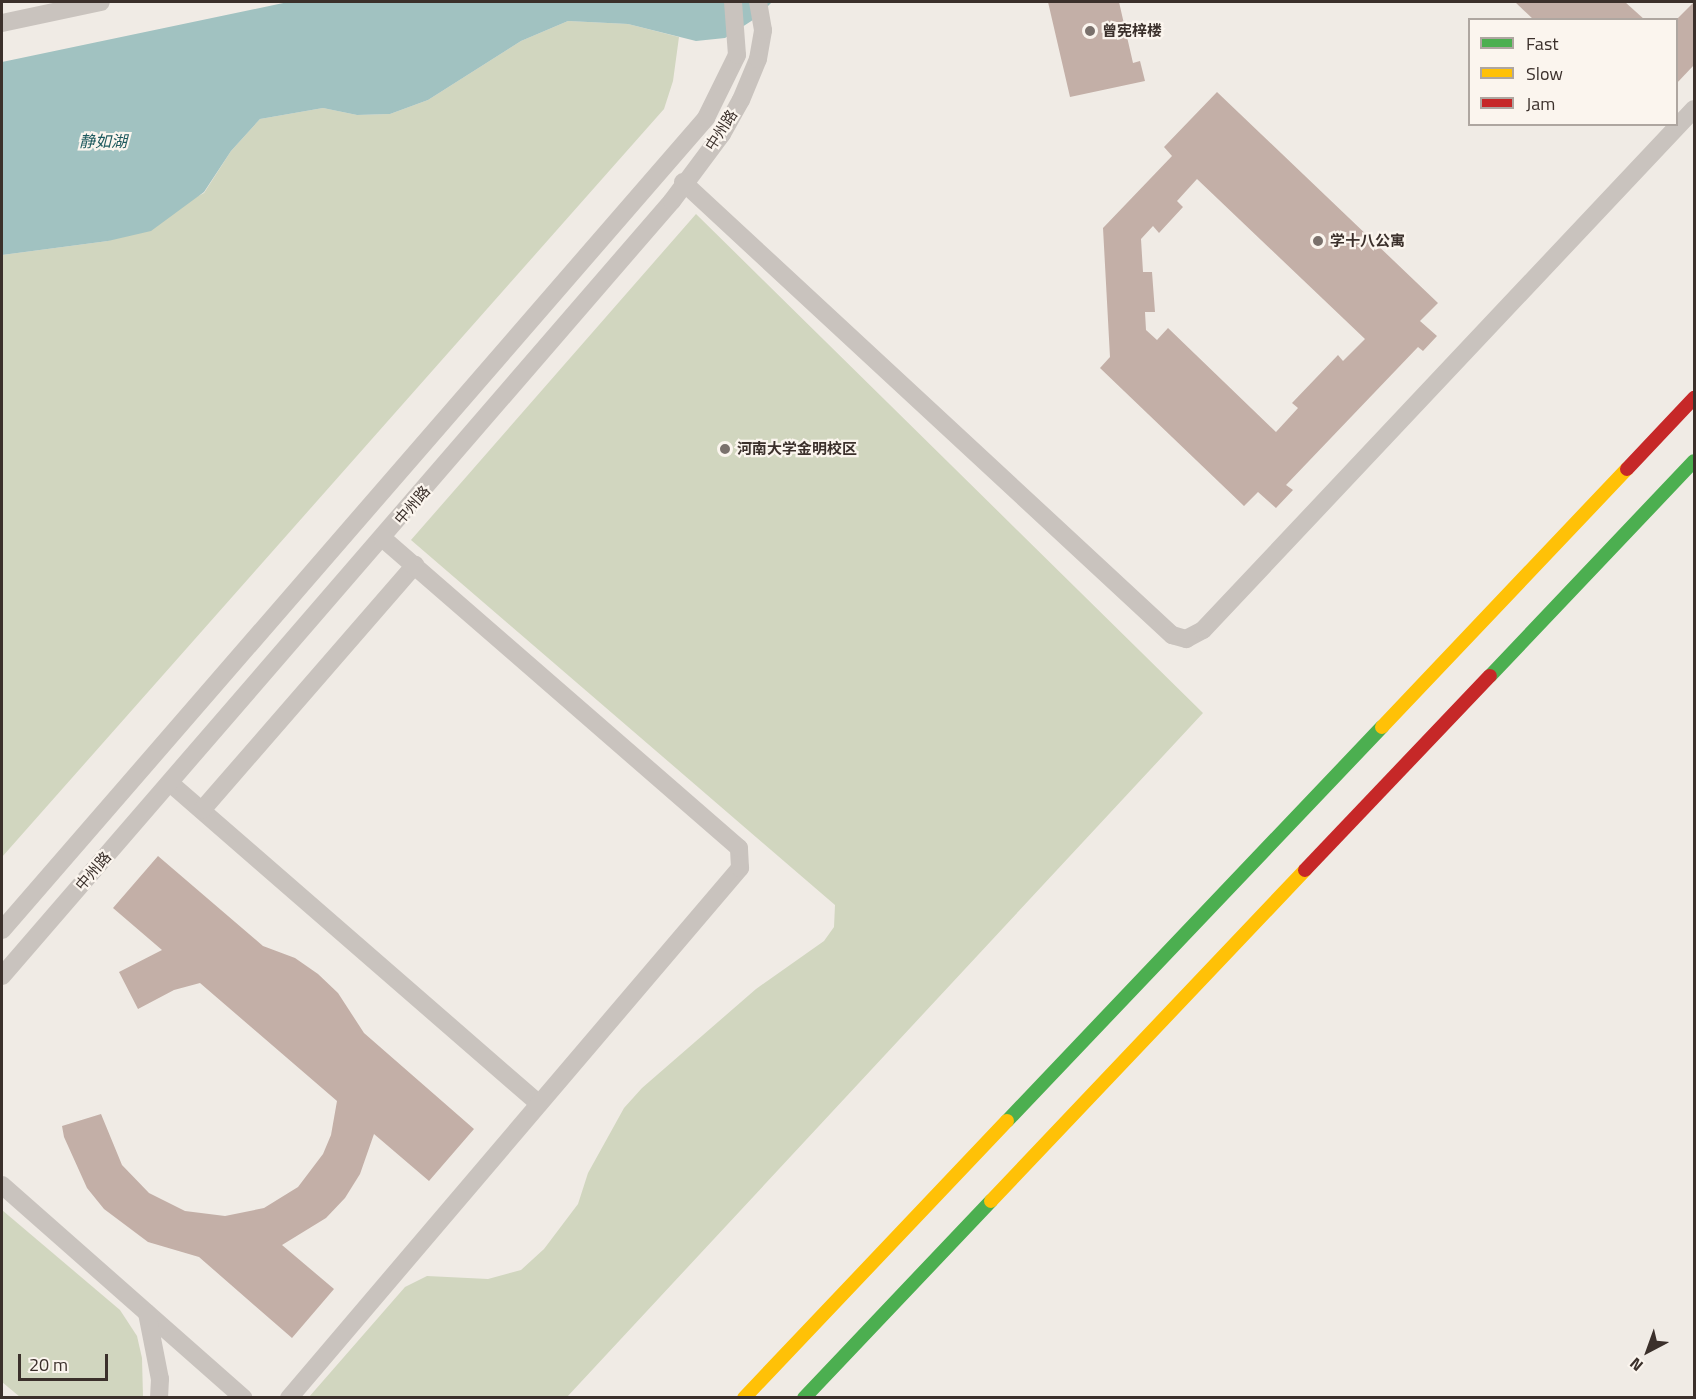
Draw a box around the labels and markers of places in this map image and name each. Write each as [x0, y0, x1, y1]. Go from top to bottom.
place label: 曾宪梓楼 [1102, 22, 1162, 40]
marker: 曾宪梓楼 [1083, 24, 1097, 38]
place label: 学十八公寓 [1330, 232, 1405, 250]
marker: 学十八公寓 [1311, 234, 1325, 248]
place label: 河南大学金明校区 [737, 440, 857, 458]
marker: 河南大学金明校区 [718, 442, 732, 456]

